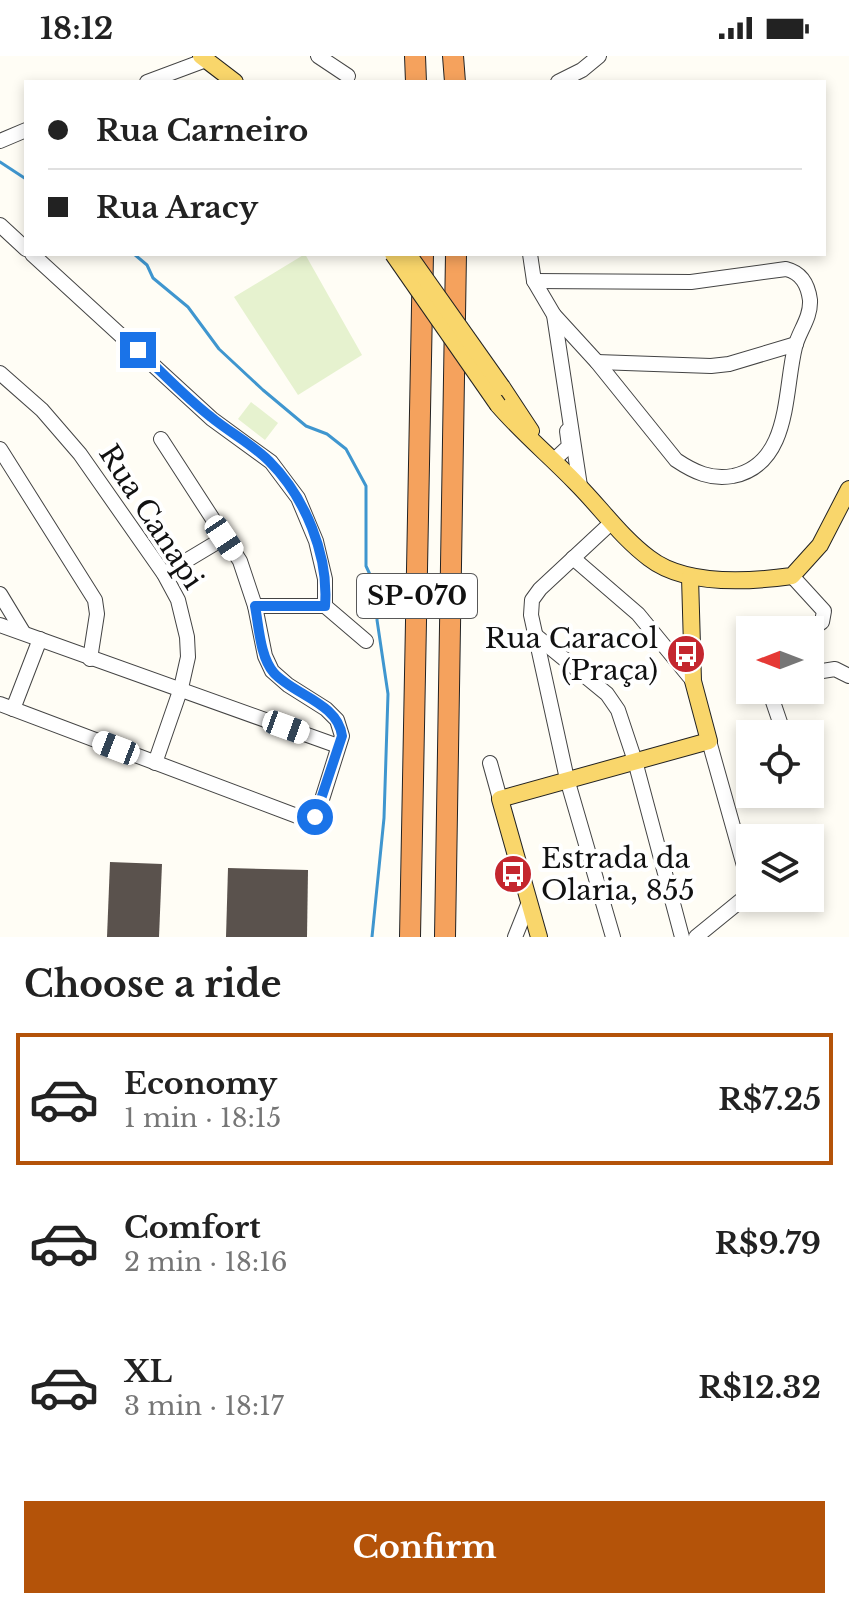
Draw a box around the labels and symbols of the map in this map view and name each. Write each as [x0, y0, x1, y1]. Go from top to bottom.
route end [120, 332, 156, 368]
street label: Rua Canapi [91, 438, 211, 596]
car [201, 511, 247, 565]
road number: SP-070 [357, 574, 477, 618]
north arrow [736, 616, 824, 704]
place label: Rua Caracol (Praça) [485, 621, 658, 688]
bus stop icon: Rua Caracol (Praça) [665, 633, 707, 675]
car [259, 708, 313, 746]
car [89, 728, 143, 768]
route start [297, 799, 333, 835]
place label: Estrada da Olaria, 855 [541, 841, 695, 908]
bus stop icon: Estrada da Olaria, 855 [492, 853, 534, 895]

